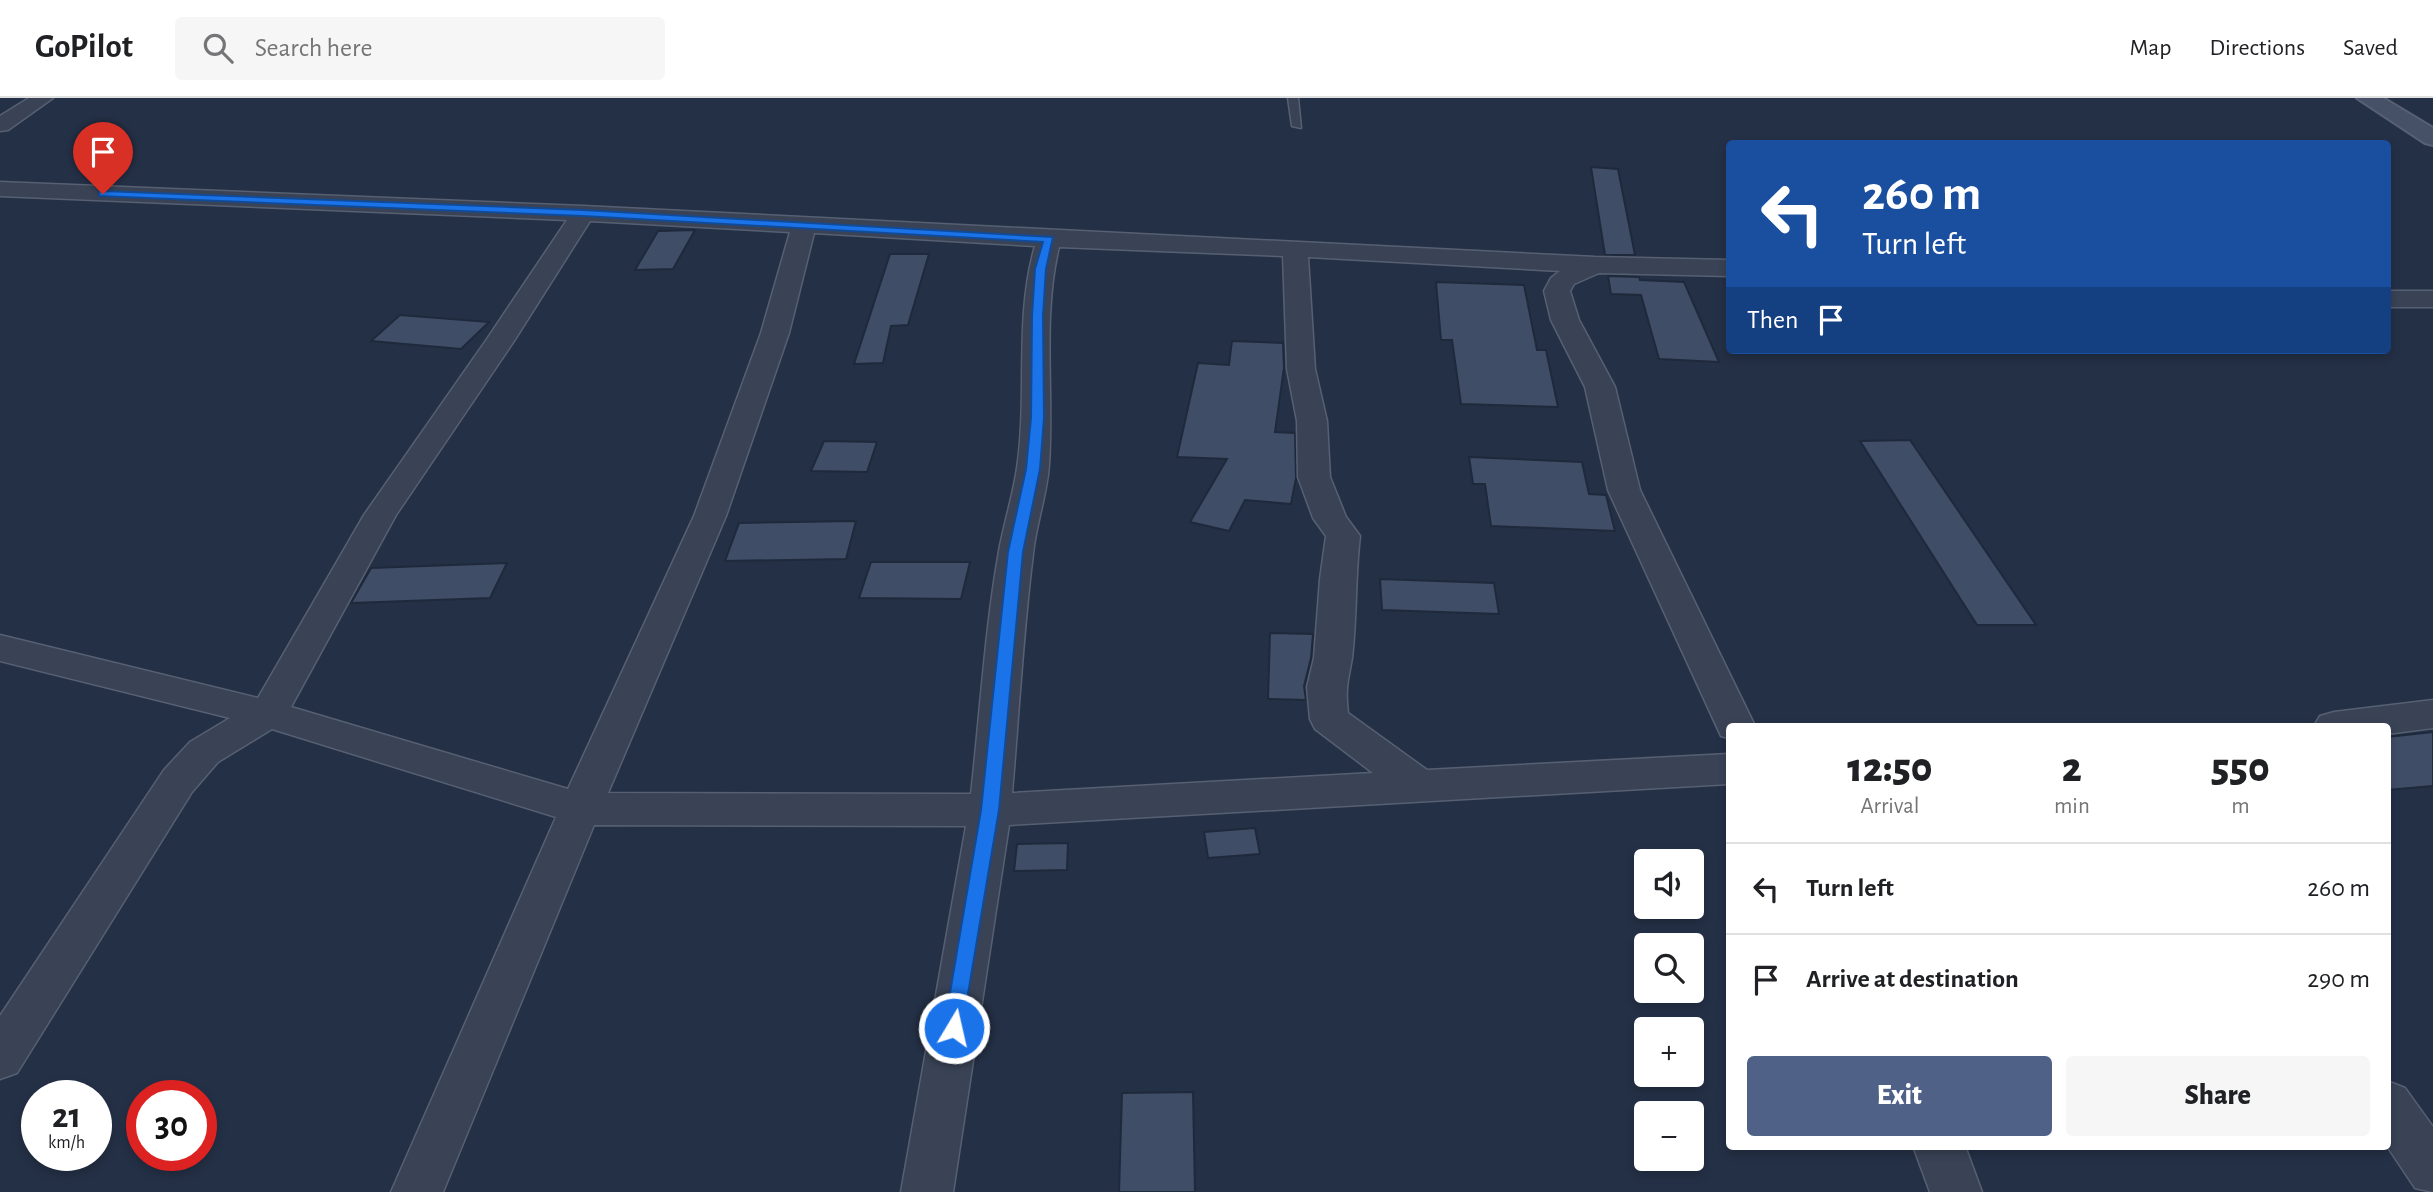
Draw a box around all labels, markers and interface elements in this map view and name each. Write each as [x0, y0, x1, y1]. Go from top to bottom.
search box [175, 17, 665, 80]
icon: search [199, 29, 237, 67]
text: GoPilot [35, 31, 133, 64]
text: Search here [255, 35, 372, 61]
text: Map [2129, 36, 2171, 60]
text: Directions [2209, 36, 2305, 60]
text: Saved [2343, 36, 2398, 60]
pin [73, 122, 133, 194]
icon: arrive [84, 133, 122, 171]
icon: left [1747, 168, 1838, 259]
text: 260 m [1862, 170, 1981, 219]
text: Turn left [1862, 228, 1966, 260]
icon: arrive [1812, 301, 1850, 339]
text: Then [1747, 307, 1798, 333]
text: 12:50 [1847, 747, 1933, 789]
text: 2 [2062, 747, 2082, 789]
text: 550 [2211, 747, 2270, 789]
text: Arrival [1860, 795, 1920, 818]
text: min [2054, 795, 2090, 818]
text: m [2231, 795, 2250, 818]
map controls [1634, 849, 1704, 1171]
button: sound [1634, 849, 1704, 919]
icon: left [1747, 870, 1785, 908]
text: Turn left [1806, 875, 1894, 901]
text: 260 m [2307, 875, 2370, 901]
button: search [1634, 933, 1704, 1003]
icon: arrive [1747, 961, 1785, 999]
text: Arrive at destination [1806, 966, 2019, 992]
text: 290 m [2307, 966, 2370, 992]
position arrow [917, 991, 991, 1065]
button: + [1634, 1017, 1704, 1087]
button: Exit [1747, 1056, 2052, 1136]
button: Share [2066, 1056, 2370, 1136]
speed limit sign: 30 [126, 1080, 217, 1171]
text: 21 [52, 1099, 81, 1134]
button: − [1634, 1101, 1704, 1171]
text: km/h [48, 1134, 85, 1152]

